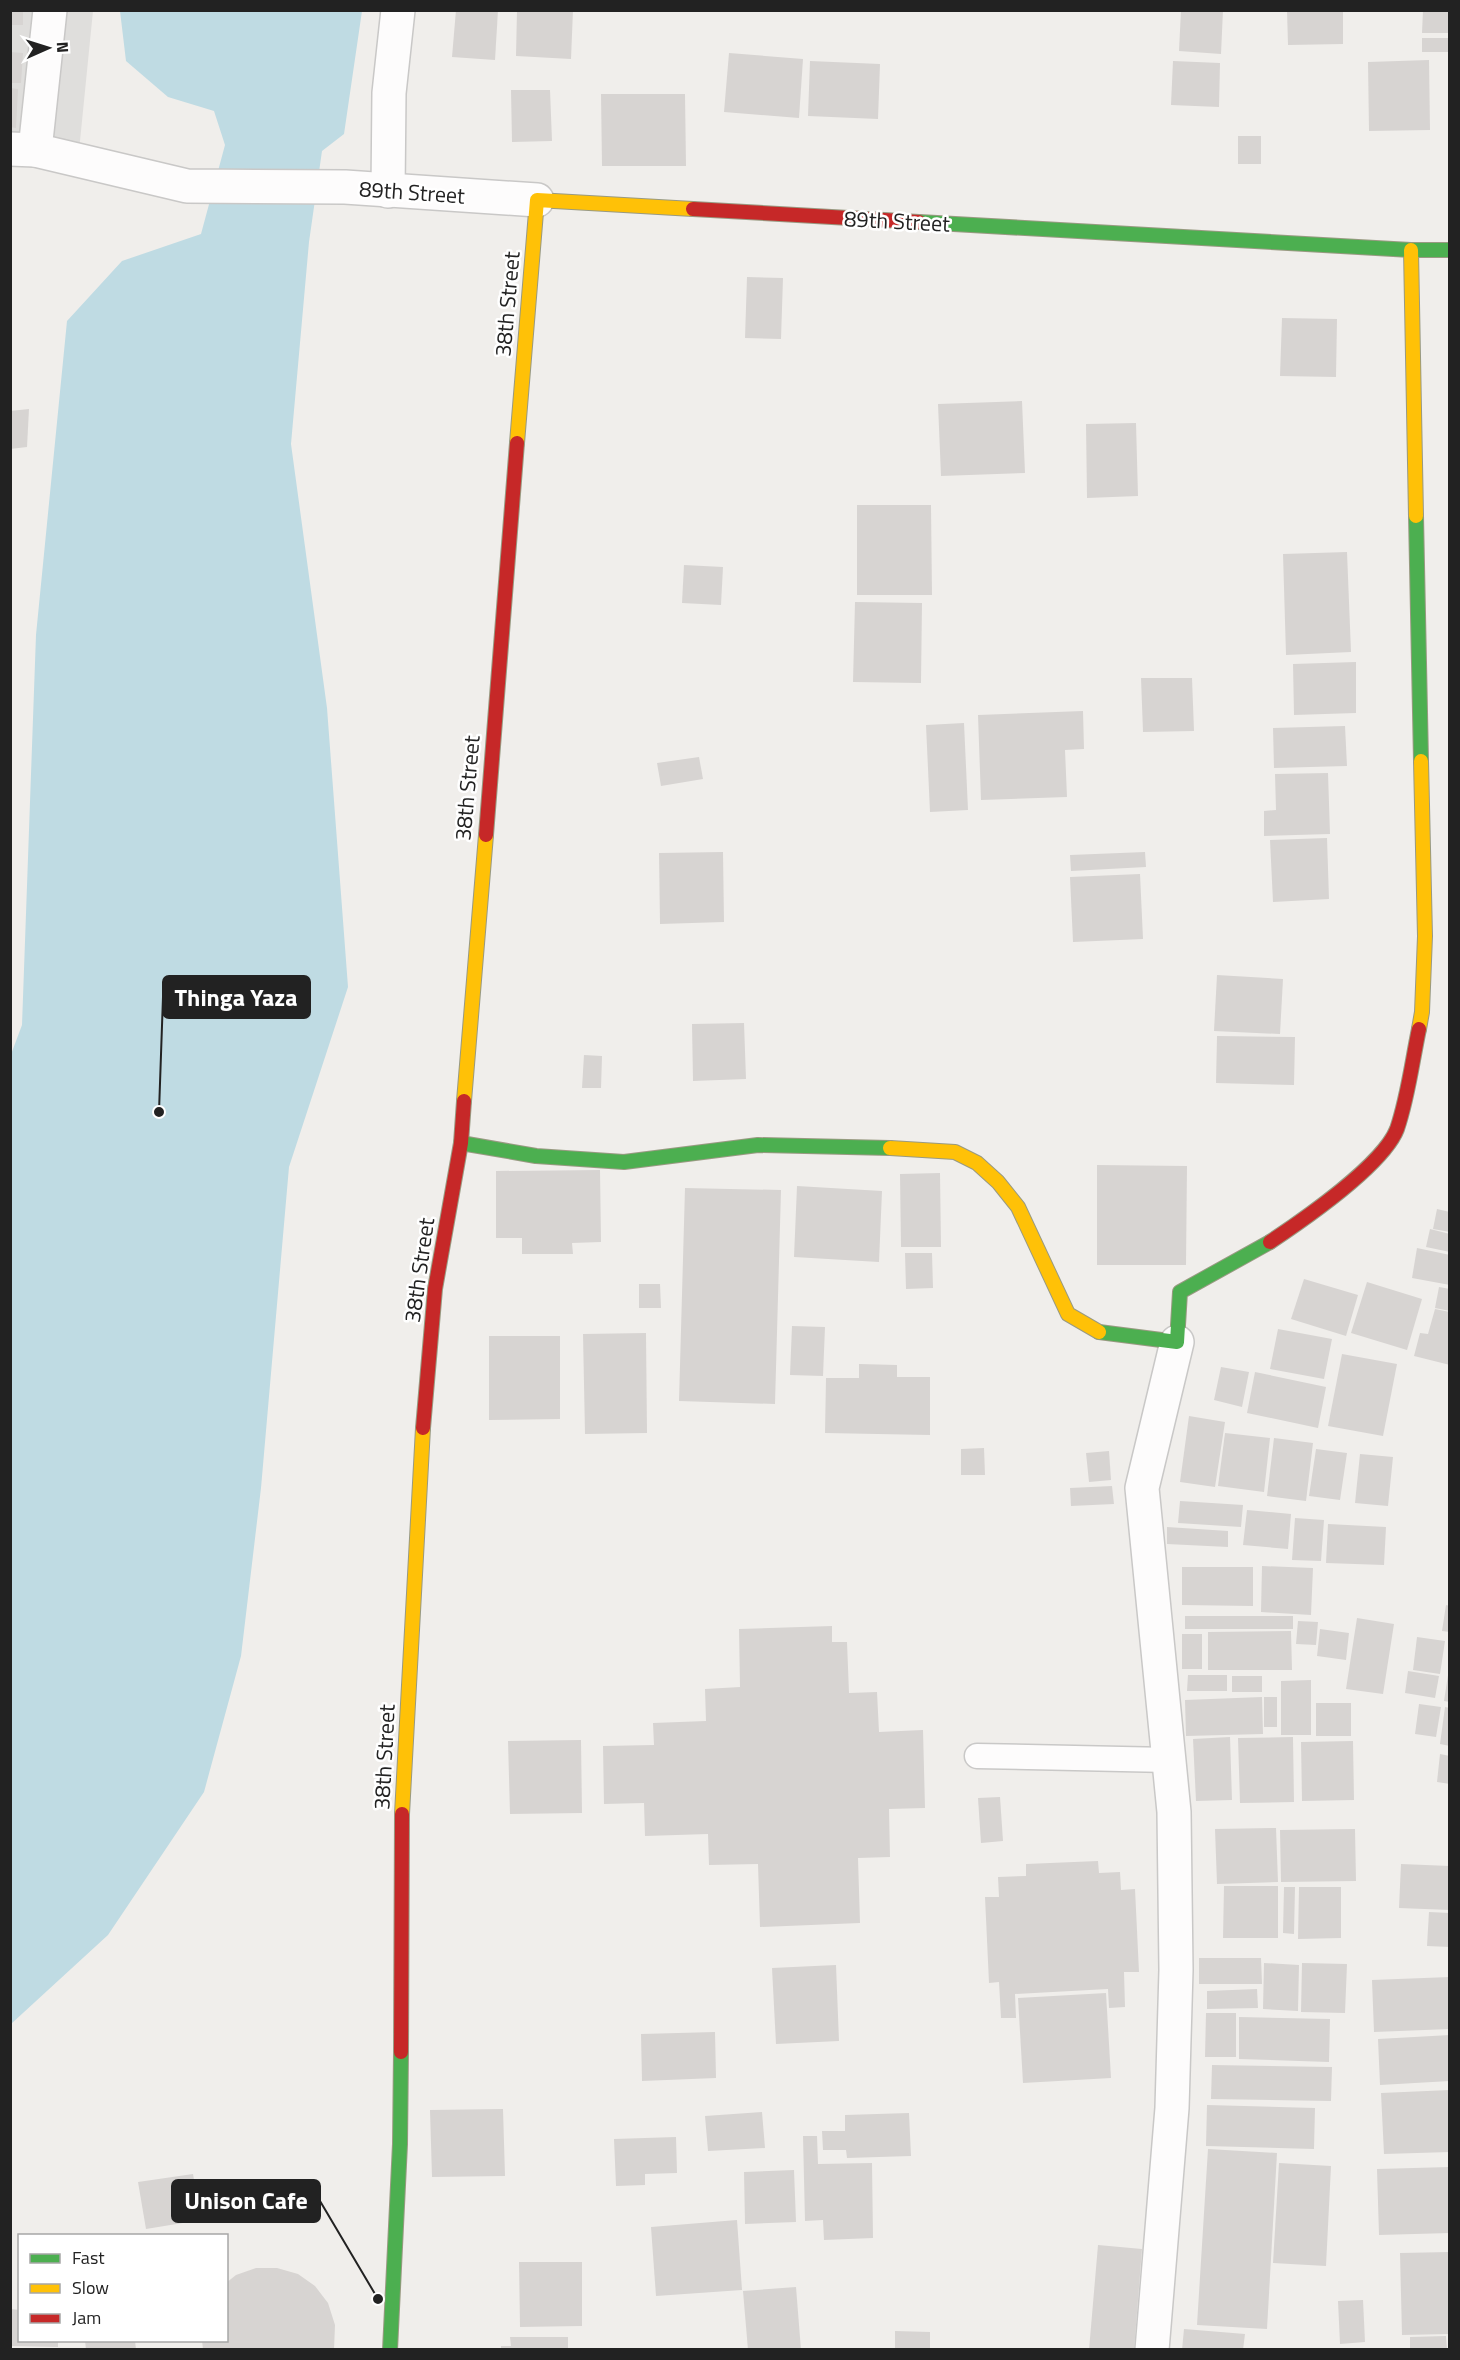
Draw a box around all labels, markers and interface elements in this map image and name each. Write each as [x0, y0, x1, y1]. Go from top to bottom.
north arrow [18, 18, 78, 78]
text: N [51, 41, 75, 53]
street label: 89th Street [358, 171, 466, 213]
street label: 89th Street [843, 201, 951, 241]
street label: 38th Street [485, 250, 529, 358]
street label: 38th Street [445, 734, 489, 842]
callout: Thinga Yaza [163, 976, 310, 1018]
text: Thinga Yaza [175, 979, 298, 1015]
street label: 38th Street [395, 1215, 443, 1325]
street label: 38th Street [364, 1703, 404, 1811]
callout: Unison Cafe [172, 2180, 320, 2222]
text: Unison Cafe [184, 2182, 308, 2218]
legend [18, 2234, 228, 2342]
text: Fast [72, 2244, 105, 2271]
text: Slow [72, 2274, 109, 2301]
text: Jam [72, 2304, 101, 2331]

